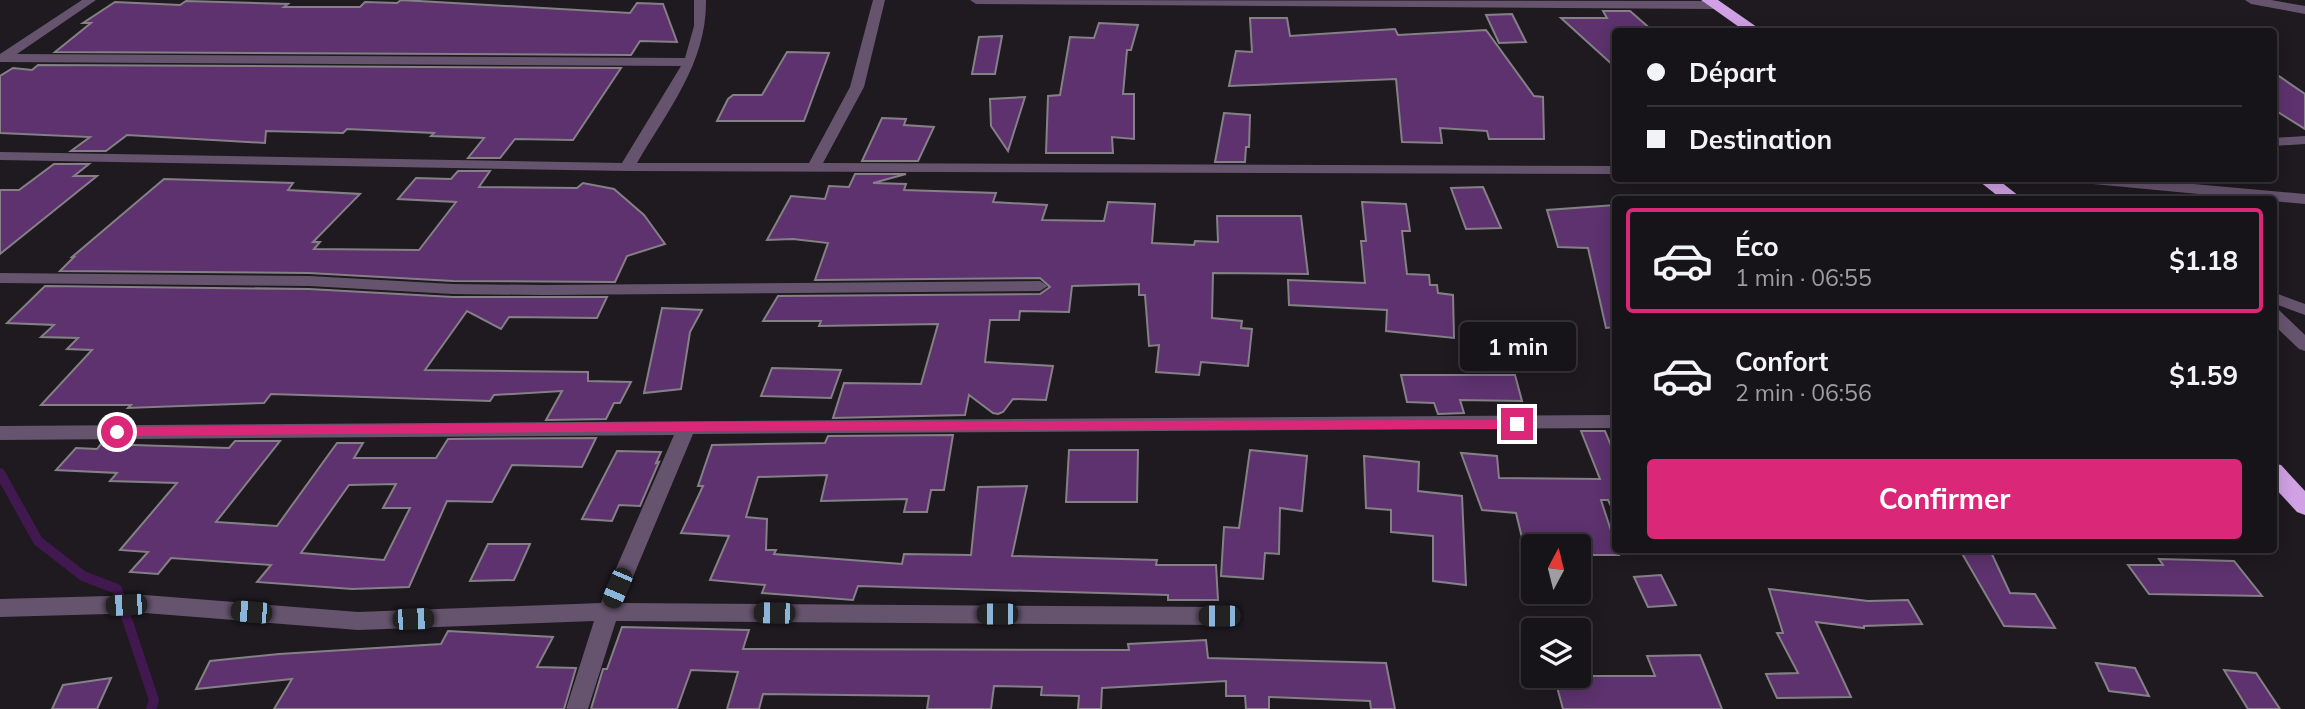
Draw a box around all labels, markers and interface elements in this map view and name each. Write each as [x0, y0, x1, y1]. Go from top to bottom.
text: Départ [1689, 56, 1776, 89]
text: Destination [1689, 123, 1832, 156]
icon: car [1651, 229, 1714, 292]
text: Éco [1735, 230, 1779, 263]
text: $1.18 [2169, 244, 2238, 277]
text: 1 min · 06:55 [1735, 263, 1872, 292]
callout: 1 min [1459, 322, 1575, 372]
text: 1 min [1488, 332, 1548, 361]
icon: car [1651, 344, 1714, 407]
text: Confort [1735, 345, 1828, 378]
text: $1.59 [2169, 359, 2238, 392]
text: 2 min · 06:56 [1735, 378, 1872, 407]
route end [1501, 408, 1533, 440]
route start [101, 416, 133, 448]
button: Confirmer [1647, 459, 2242, 539]
north arrow [1521, 534, 1591, 604]
map controls [1521, 534, 1591, 688]
car [600, 565, 635, 611]
car [105, 593, 148, 617]
car [230, 600, 273, 624]
car [753, 602, 796, 624]
car [977, 604, 1019, 625]
car [1199, 606, 1241, 627]
car [392, 608, 435, 630]
button: layers [1521, 618, 1591, 688]

